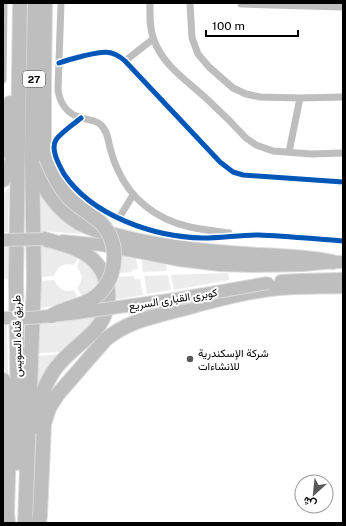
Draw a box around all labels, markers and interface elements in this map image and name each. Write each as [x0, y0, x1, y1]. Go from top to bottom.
scale bar [206, 12, 298, 38]
text: 100 m [212, 19, 245, 33]
road number: 27 [23, 71, 45, 87]
street label: كوبرى القبارى السريع [128, 286, 219, 314]
street label: طريق قناه السويس [10, 295, 25, 377]
place label: شركة الإسكندرية للانشاءات [198, 347, 269, 372]
marker: شركة الإسكندرية للانشاءات [185, 354, 195, 364]
north arrow [294, 474, 334, 514]
text: ش [301, 494, 319, 511]

